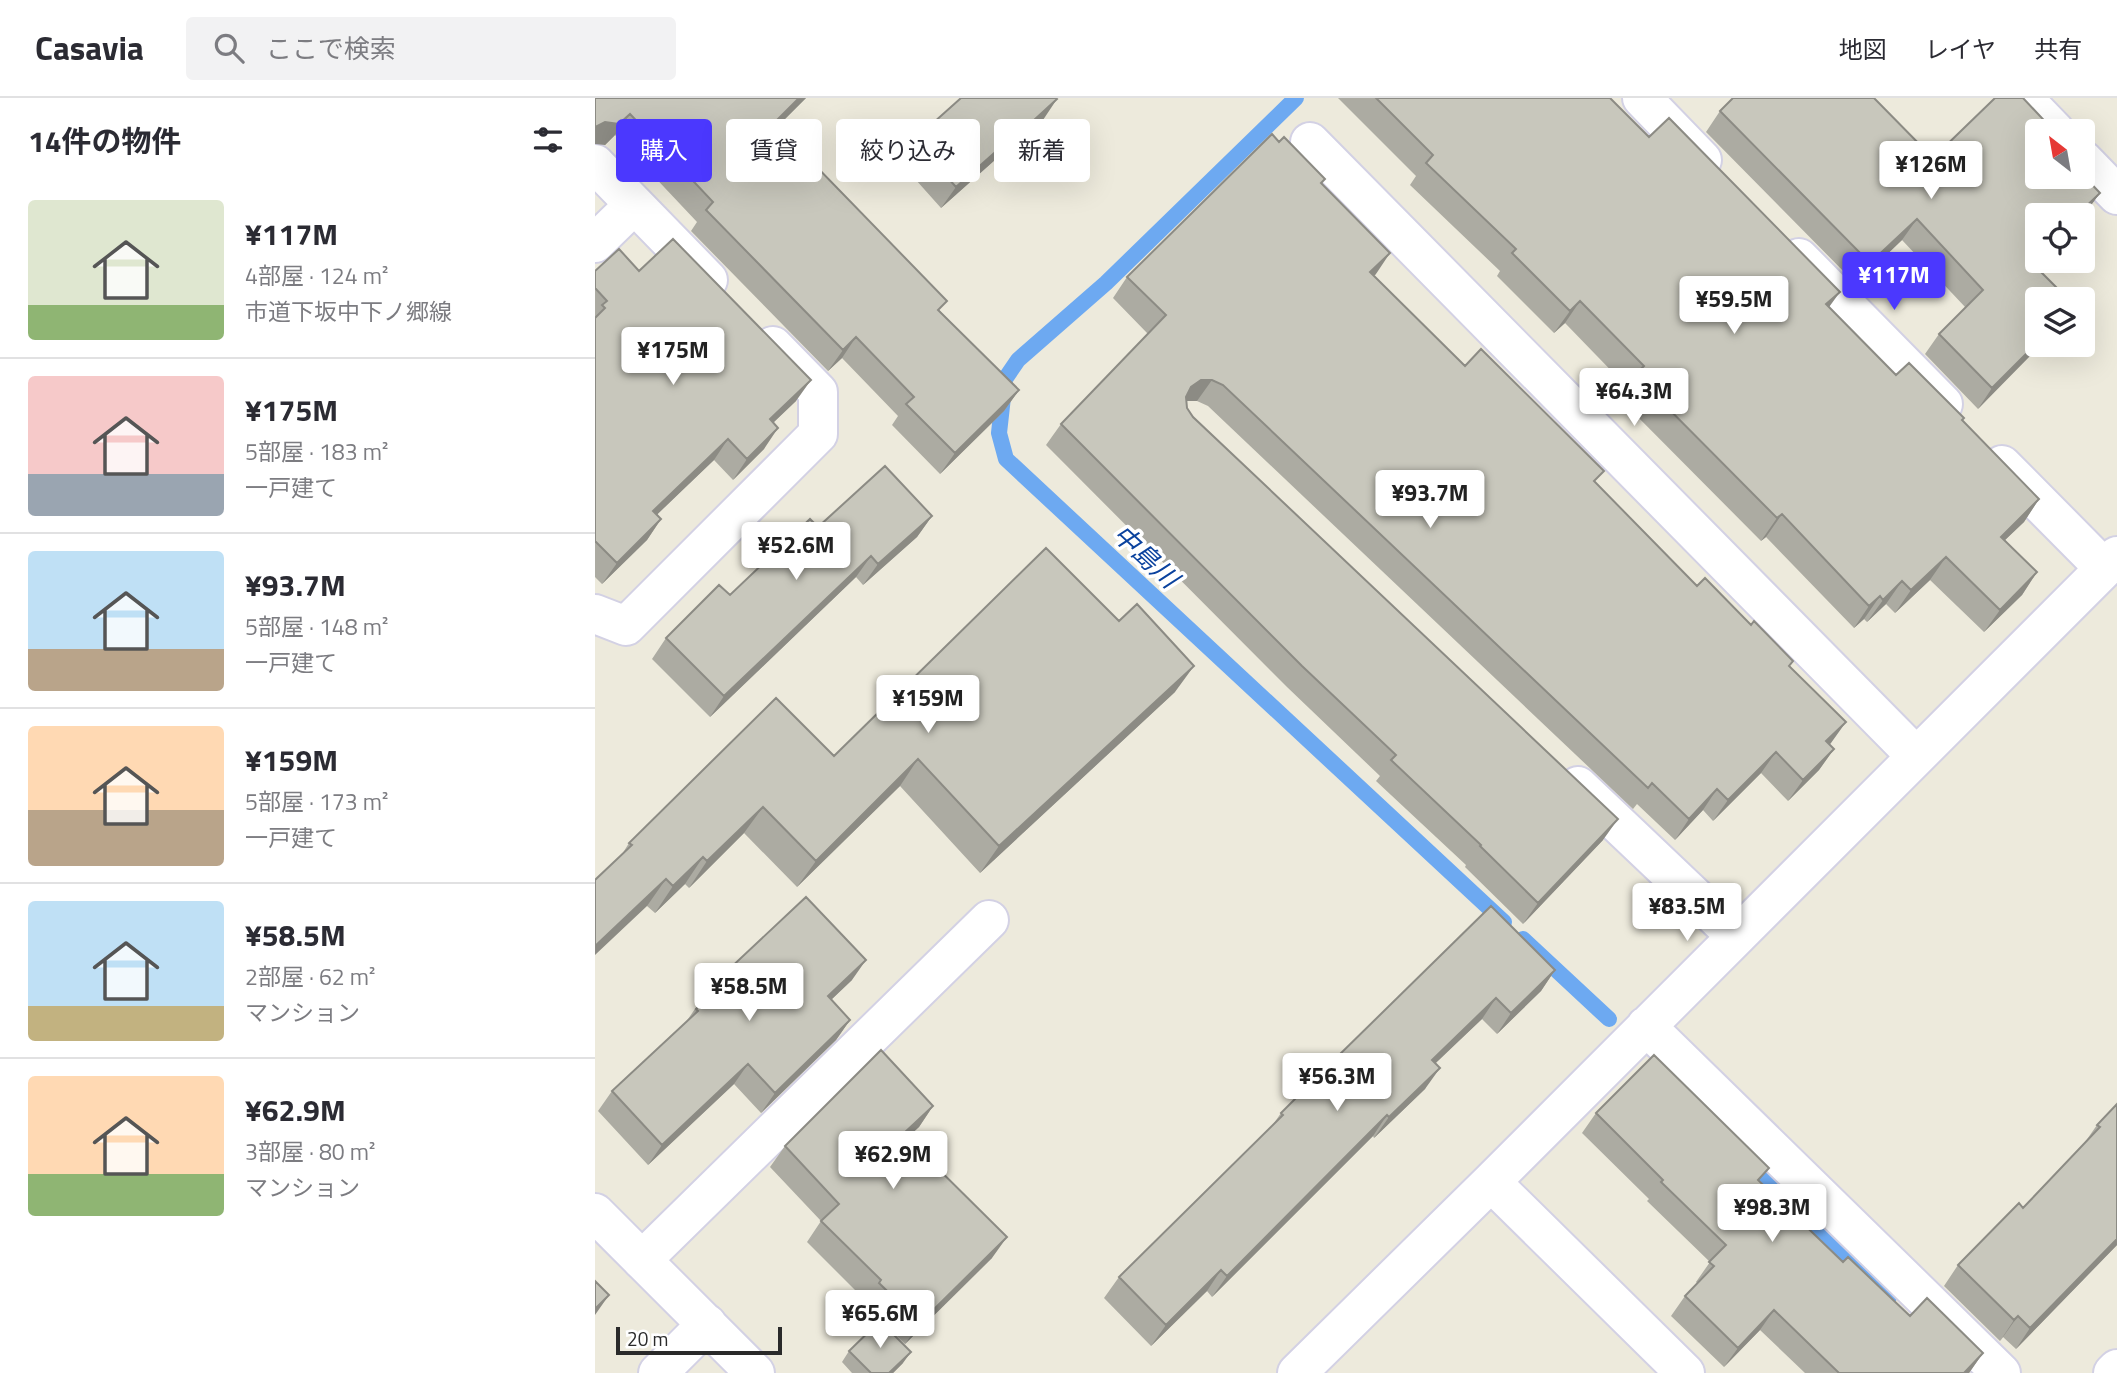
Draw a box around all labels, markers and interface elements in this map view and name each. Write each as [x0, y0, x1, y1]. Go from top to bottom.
search box [186, 17, 676, 80]
text: Casavia [35, 23, 144, 73]
icon: search [210, 29, 248, 67]
text: ここで検索 [266, 29, 396, 68]
text: 地図 [1839, 31, 1887, 67]
text: レイヤ [1925, 31, 1996, 67]
text: 共有 [2034, 31, 2082, 67]
text: 14件の物件 [28, 118, 182, 164]
chip: 購入 [616, 119, 712, 182]
chip: 賃貸 [726, 119, 822, 182]
chip: 絞り込み [836, 119, 980, 182]
chip: 新着 [994, 119, 1090, 182]
north arrow [2025, 119, 2095, 189]
map controls [2025, 119, 2095, 357]
icon: filters [529, 121, 567, 159]
pin: ¥126M [1882, 141, 1980, 201]
text: ¥126M [1895, 146, 1967, 181]
button: locate [2025, 203, 2095, 273]
text: ¥117M [245, 211, 338, 257]
icon: home [84, 228, 168, 312]
pin: ¥117M [1845, 252, 1943, 312]
text: ¥117M [1858, 257, 1930, 292]
text: 4部屋 · 124 m² [245, 258, 388, 293]
pin: ¥59.5M [1677, 276, 1791, 336]
text: ¥59.5M [1695, 281, 1773, 316]
button: layers [2025, 287, 2095, 357]
text: 市道下坂中下ノ郷線 [245, 294, 452, 329]
pin: ¥175M [624, 328, 722, 387]
text: ¥175M [637, 332, 709, 367]
pin: ¥64.3M [1577, 368, 1691, 428]
text: ¥64.3M [1595, 373, 1673, 408]
text: ¥175M [245, 387, 338, 433]
icon: home [84, 404, 168, 488]
text: 5部屋 · 183 m² [245, 434, 388, 469]
text: 一戸建て [245, 470, 337, 505]
pin: ¥93.7M [1373, 470, 1487, 530]
text: ¥93.7M [1391, 475, 1469, 510]
water label: 中島川 [1104, 515, 1190, 599]
pin: ¥52.6M [739, 522, 853, 582]
text: ¥52.6M [757, 527, 835, 562]
text: ¥93.7M [245, 562, 346, 608]
icon: home [84, 579, 168, 663]
text: 5部屋 · 148 m² [245, 609, 388, 644]
text: 一戸建て [245, 645, 337, 680]
pin: ¥159M [879, 676, 977, 735]
text: ¥159M [892, 680, 964, 715]
text: ¥159M [245, 737, 338, 783]
icon: home [84, 754, 168, 838]
text: 5部屋 · 173 m² [245, 784, 388, 819]
text: 一戸建て [245, 820, 337, 855]
pin: ¥83.5M [1630, 884, 1744, 943]
text: ¥83.5M [1648, 888, 1726, 923]
text: ¥58.5M [245, 912, 346, 958]
icon: home [84, 929, 168, 1013]
text: 2部屋 · 62 m² [245, 959, 375, 994]
pin: ¥58.5M [692, 964, 806, 1023]
text: ¥58.5M [710, 968, 788, 1003]
text: マンション [245, 995, 360, 1030]
pin: ¥56.3M [1280, 1054, 1394, 1113]
text: ¥56.3M [1298, 1058, 1376, 1093]
text: ¥62.9M [245, 1087, 346, 1133]
icon: home [84, 1104, 168, 1188]
pin: ¥62.9M [836, 1132, 950, 1191]
text: 3部屋 · 80 m² [245, 1134, 375, 1169]
text: ¥62.9M [854, 1136, 932, 1171]
text: マンション [245, 1170, 360, 1205]
pin: ¥98.3M [1715, 1184, 1829, 1244]
text: ¥98.3M [1733, 1189, 1811, 1224]
pin: ¥65.6M [823, 1290, 937, 1350]
text: ¥65.6M [841, 1295, 919, 1330]
scale bar [616, 1324, 782, 1356]
text: 20 m [627, 1324, 668, 1353]

